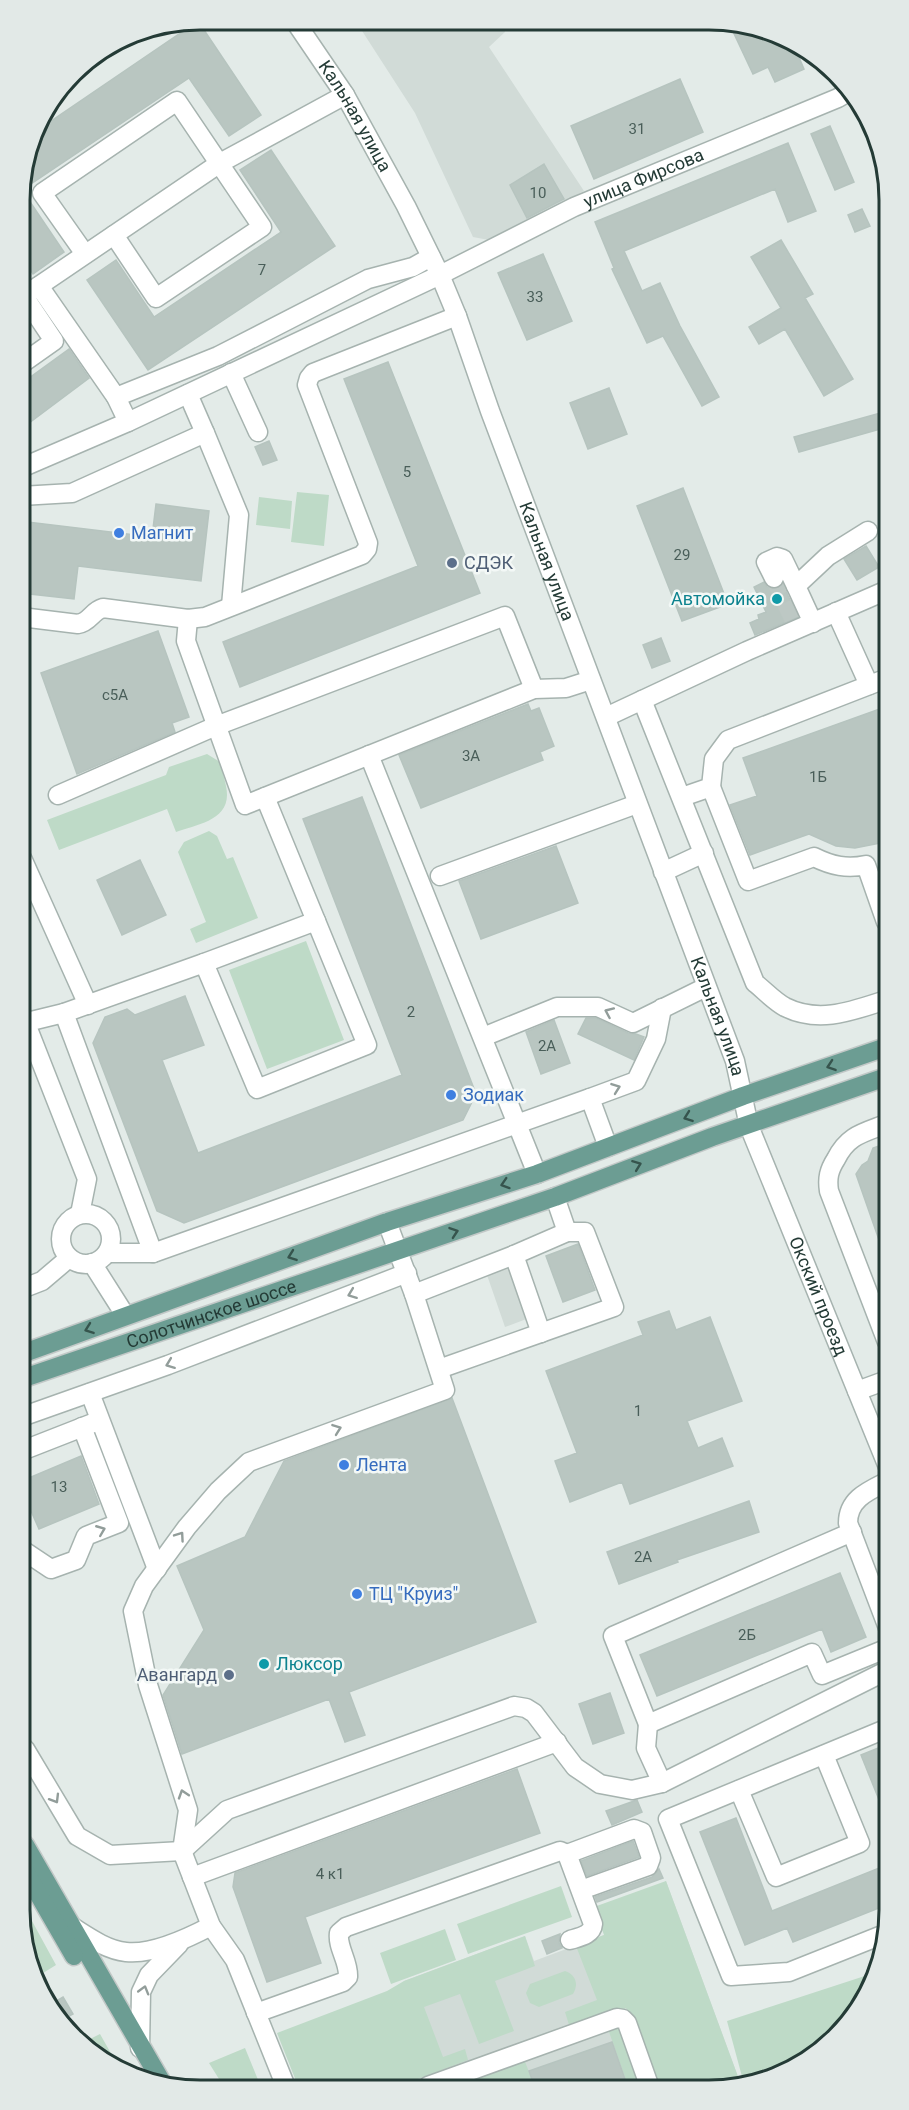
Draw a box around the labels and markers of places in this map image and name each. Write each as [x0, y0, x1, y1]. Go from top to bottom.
place label: Магнит [131, 522, 194, 543]
marker: Магнит [112, 526, 126, 540]
place label: СДЭК [464, 552, 513, 573]
marker: СДЭК [445, 556, 459, 570]
place label: Автомойка [671, 588, 765, 609]
marker: Автомойка [770, 592, 784, 606]
place label: Зодиак [463, 1084, 524, 1105]
marker: Зодиак [444, 1088, 458, 1102]
place label: Лента [356, 1454, 407, 1475]
marker: Лента [337, 1458, 351, 1472]
place label: ТЦ "Круиз" [369, 1583, 458, 1604]
marker: ТЦ "Круиз" [350, 1587, 364, 1601]
place label: Люксор [276, 1653, 343, 1674]
marker: Люксор [257, 1657, 271, 1671]
place label: Авангард [137, 1664, 217, 1685]
marker: Авангард [222, 1668, 236, 1682]

